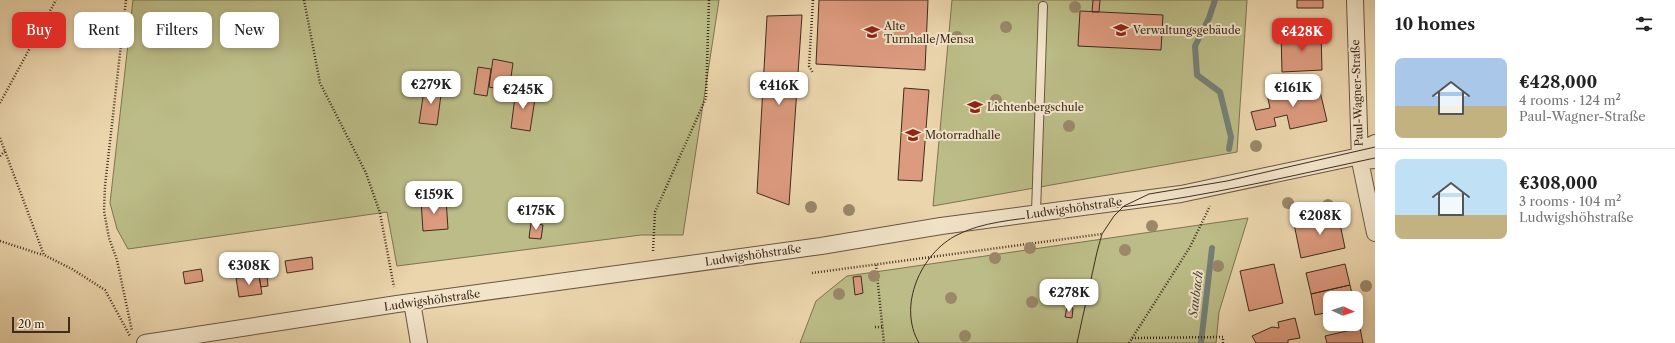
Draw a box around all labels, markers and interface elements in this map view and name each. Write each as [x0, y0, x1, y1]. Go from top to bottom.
chip: Buy [12, 12, 66, 48]
chip: Rent [74, 12, 134, 48]
chip: Filters [142, 12, 212, 48]
chip: New [220, 12, 279, 48]
icon: filters [1633, 13, 1655, 35]
text: 10 homes [1395, 14, 1475, 34]
pin: €428K [1274, 18, 1330, 52]
place label: Alte Turnhalle/Mensa [883, 19, 974, 46]
school or university icon: Verwaltungsgebäude [1112, 21, 1130, 39]
school or university icon: Alte Turnhalle/Mensa [863, 23, 881, 41]
place label: Verwaltungsgebäude [1132, 23, 1241, 37]
text: €428K [1281, 23, 1323, 39]
street label: Paul-Wagner-Straße [1348, 39, 1366, 147]
pin: €279K [403, 71, 459, 105]
pin: €416K [751, 72, 807, 106]
text: €428,000 [1519, 72, 1597, 92]
pin: €161K [1265, 74, 1321, 108]
icon: home [1427, 74, 1475, 122]
text: €279K [411, 76, 451, 92]
pin: €245K [495, 76, 551, 110]
text: €416K [759, 77, 799, 93]
text: €161K [1274, 79, 1312, 95]
text: €245K [502, 81, 544, 97]
text: 4 rooms · 124 m² [1519, 92, 1621, 108]
school or university icon: Lichtenbergschule [966, 98, 984, 116]
place label: Lichtenbergschule [987, 100, 1084, 114]
text: Paul-Wagner-Straße [1519, 108, 1646, 124]
school or university icon: Motorradhalle [904, 126, 922, 144]
place label: Motorradhalle [925, 128, 1000, 142]
text: €308,000 [1519, 173, 1598, 193]
icon: home [1427, 175, 1475, 223]
pin: €159K [406, 181, 462, 215]
text: €159K [414, 186, 454, 202]
text: 3 rooms · 104 m² [1519, 193, 1621, 209]
street label: Ludwigshöhstraße [1025, 194, 1123, 222]
pin: €175K [508, 197, 564, 231]
text: €175K [517, 202, 555, 218]
pin: €208K [1292, 202, 1348, 236]
text: €208K [1299, 207, 1341, 223]
text: Ludwigshöhstraße [1519, 209, 1634, 225]
street label: Ludwigshöhstraße [704, 241, 802, 269]
pin: €308K [221, 252, 277, 286]
text: €308K [228, 257, 270, 273]
water label: Saubach [1185, 270, 1206, 319]
pin: €278K [1041, 279, 1097, 313]
text: €278K [1048, 284, 1090, 300]
street label: Ludwigshöhstraße [383, 286, 481, 314]
north arrow [1323, 291, 1363, 331]
map controls [1323, 291, 1363, 331]
scale bar [12, 315, 70, 334]
text: 20 m [18, 317, 44, 331]

